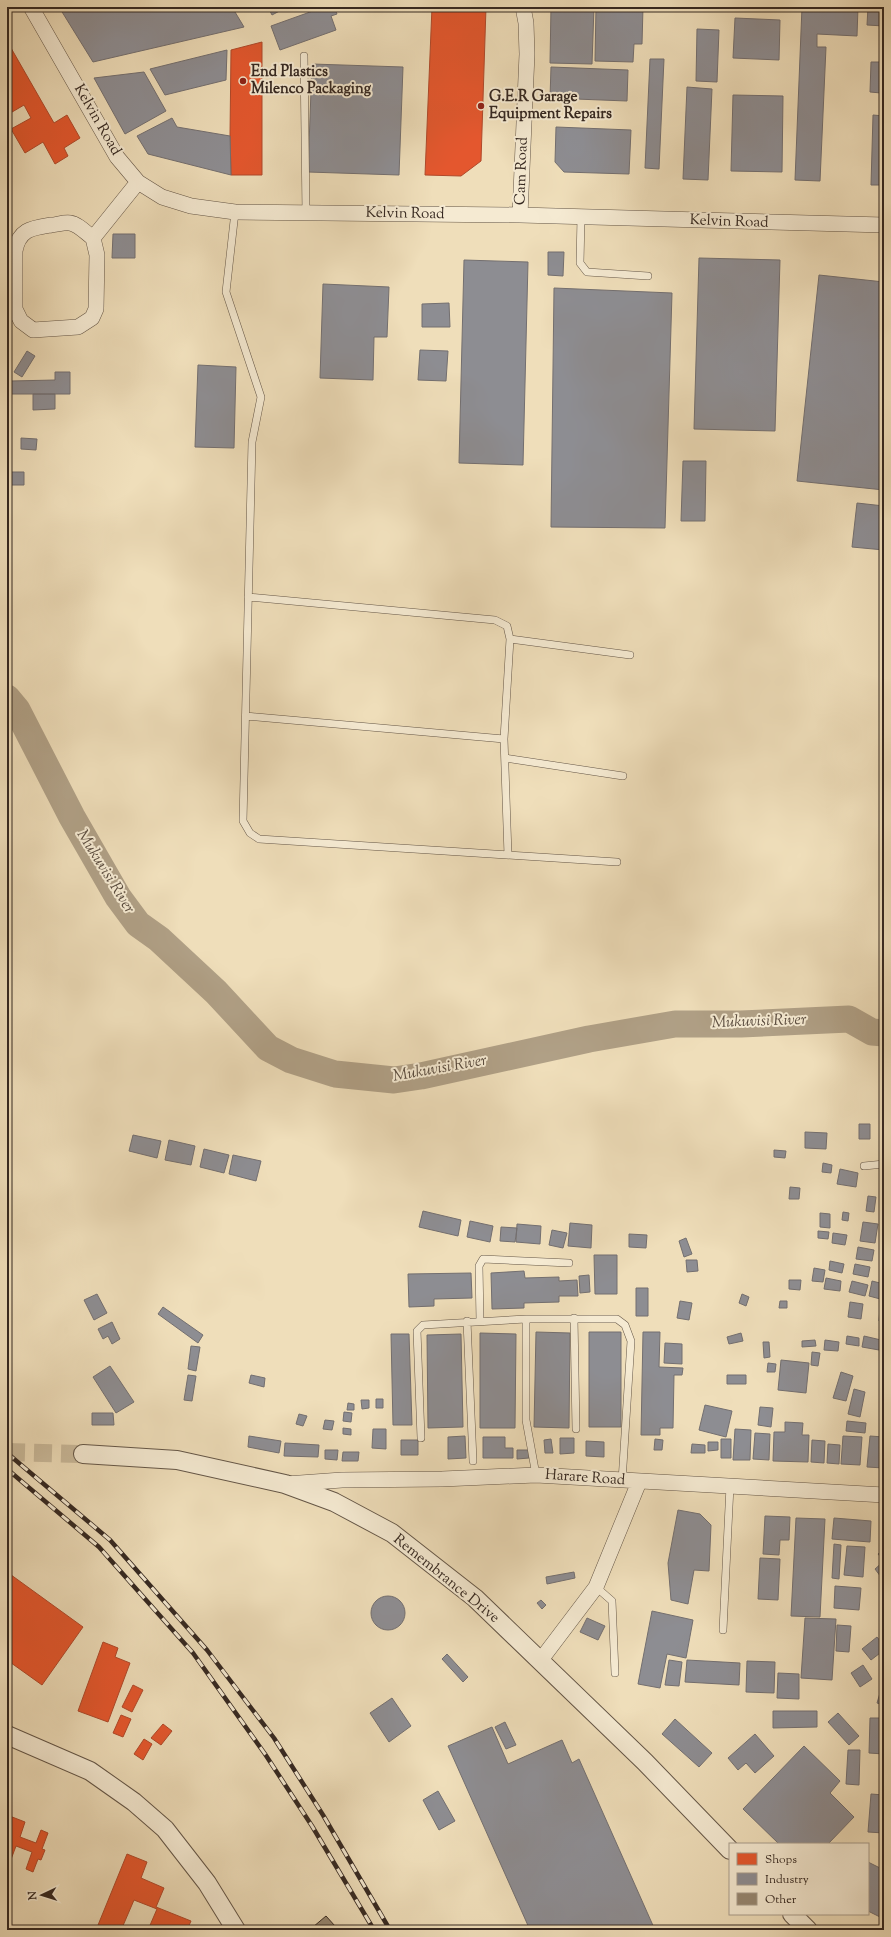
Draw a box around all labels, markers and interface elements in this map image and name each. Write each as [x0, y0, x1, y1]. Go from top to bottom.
place label: End Plastics Milenco Packaging [251, 62, 372, 100]
marker: End Plastics Milenco Packaging [238, 76, 248, 86]
street label: Kelvin Road [68, 81, 126, 160]
place label: G.E.R Garage Equipment Repairs [489, 87, 612, 125]
marker: G.E.R Garage Equipment Repairs [476, 101, 486, 111]
street label: Cam Road [510, 136, 534, 205]
street label: Kelvin Road [365, 203, 445, 225]
street label: Kelvin Road [689, 210, 769, 234]
water label: Mukuvisi River [70, 826, 140, 919]
water label: Mukuvisi River [711, 1009, 807, 1035]
water label: Mukuvisi River [391, 1049, 489, 1089]
street label: Harare Road [544, 1465, 626, 1491]
street label: Remembrance Drive [388, 1530, 504, 1628]
legend [729, 1843, 869, 1915]
text: Shops [765, 1851, 797, 1869]
text: Industry [765, 1871, 809, 1889]
north arrow [22, 1875, 62, 1915]
text: N [25, 1890, 41, 1902]
text: Other [765, 1891, 797, 1909]

